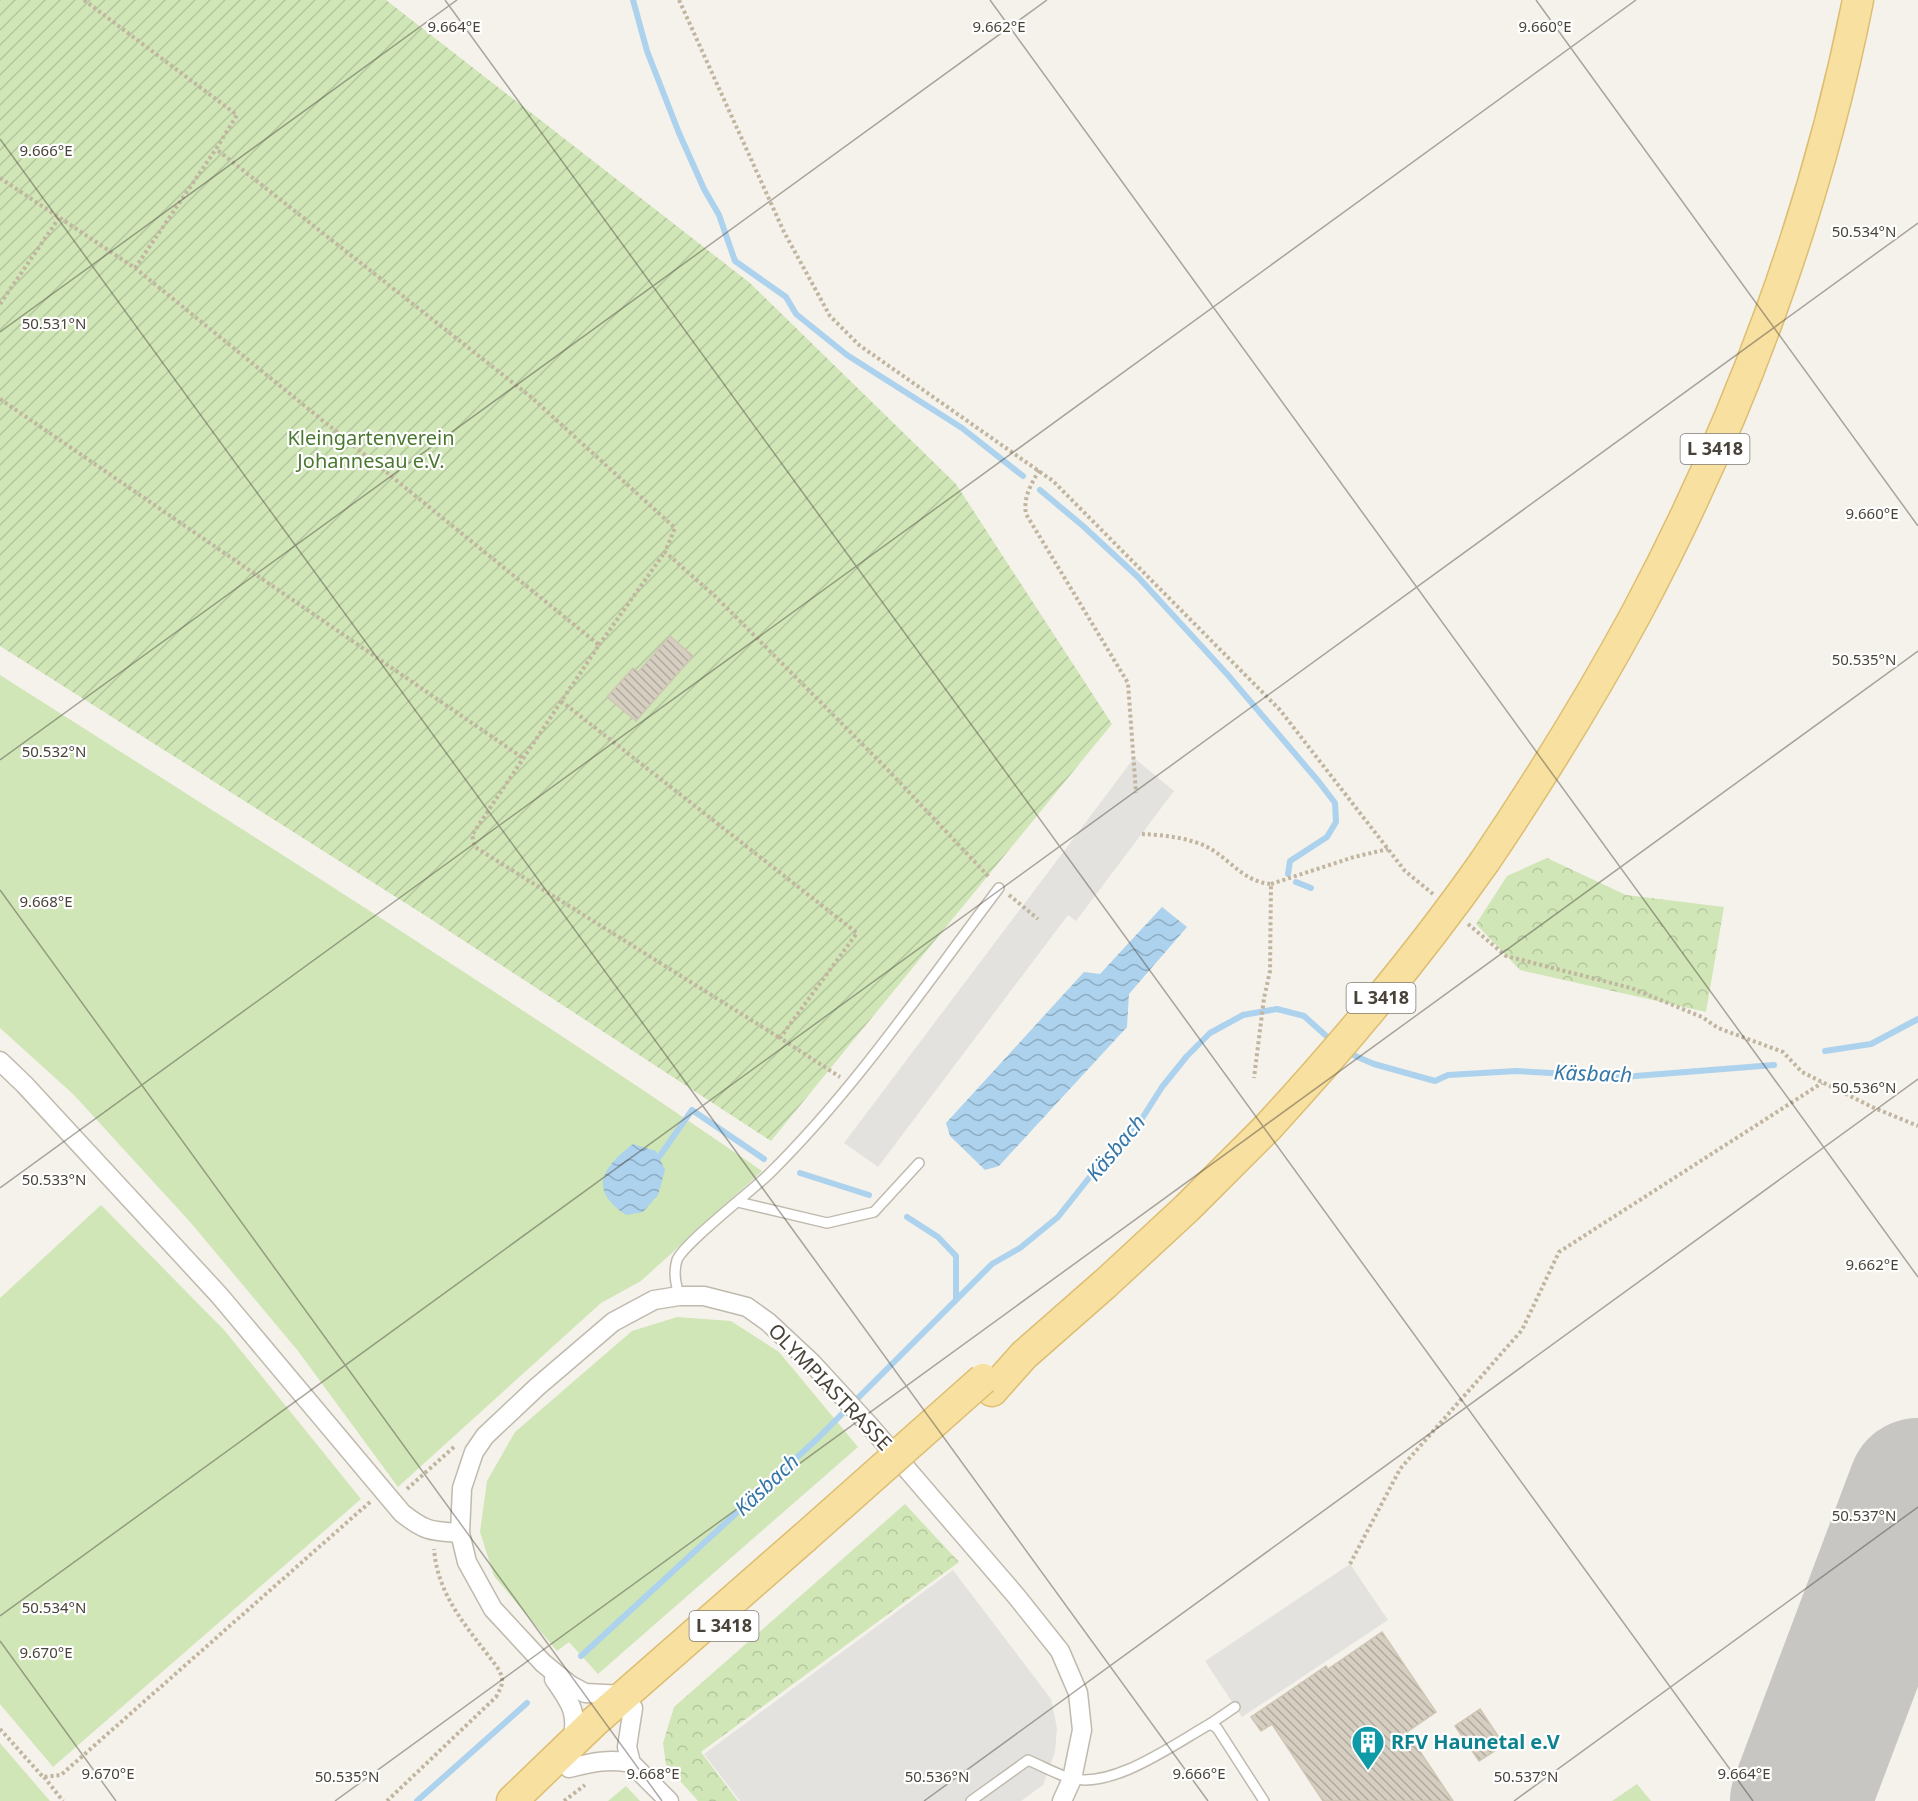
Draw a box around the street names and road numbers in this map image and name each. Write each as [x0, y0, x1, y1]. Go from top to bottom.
road number: L 3418 [1680, 434, 1750, 464]
road number: L 3418 [1346, 983, 1416, 1013]
street label: OLYMPIASTRASSE [763, 1317, 898, 1456]
road number: L 3418 [690, 1611, 758, 1641]

